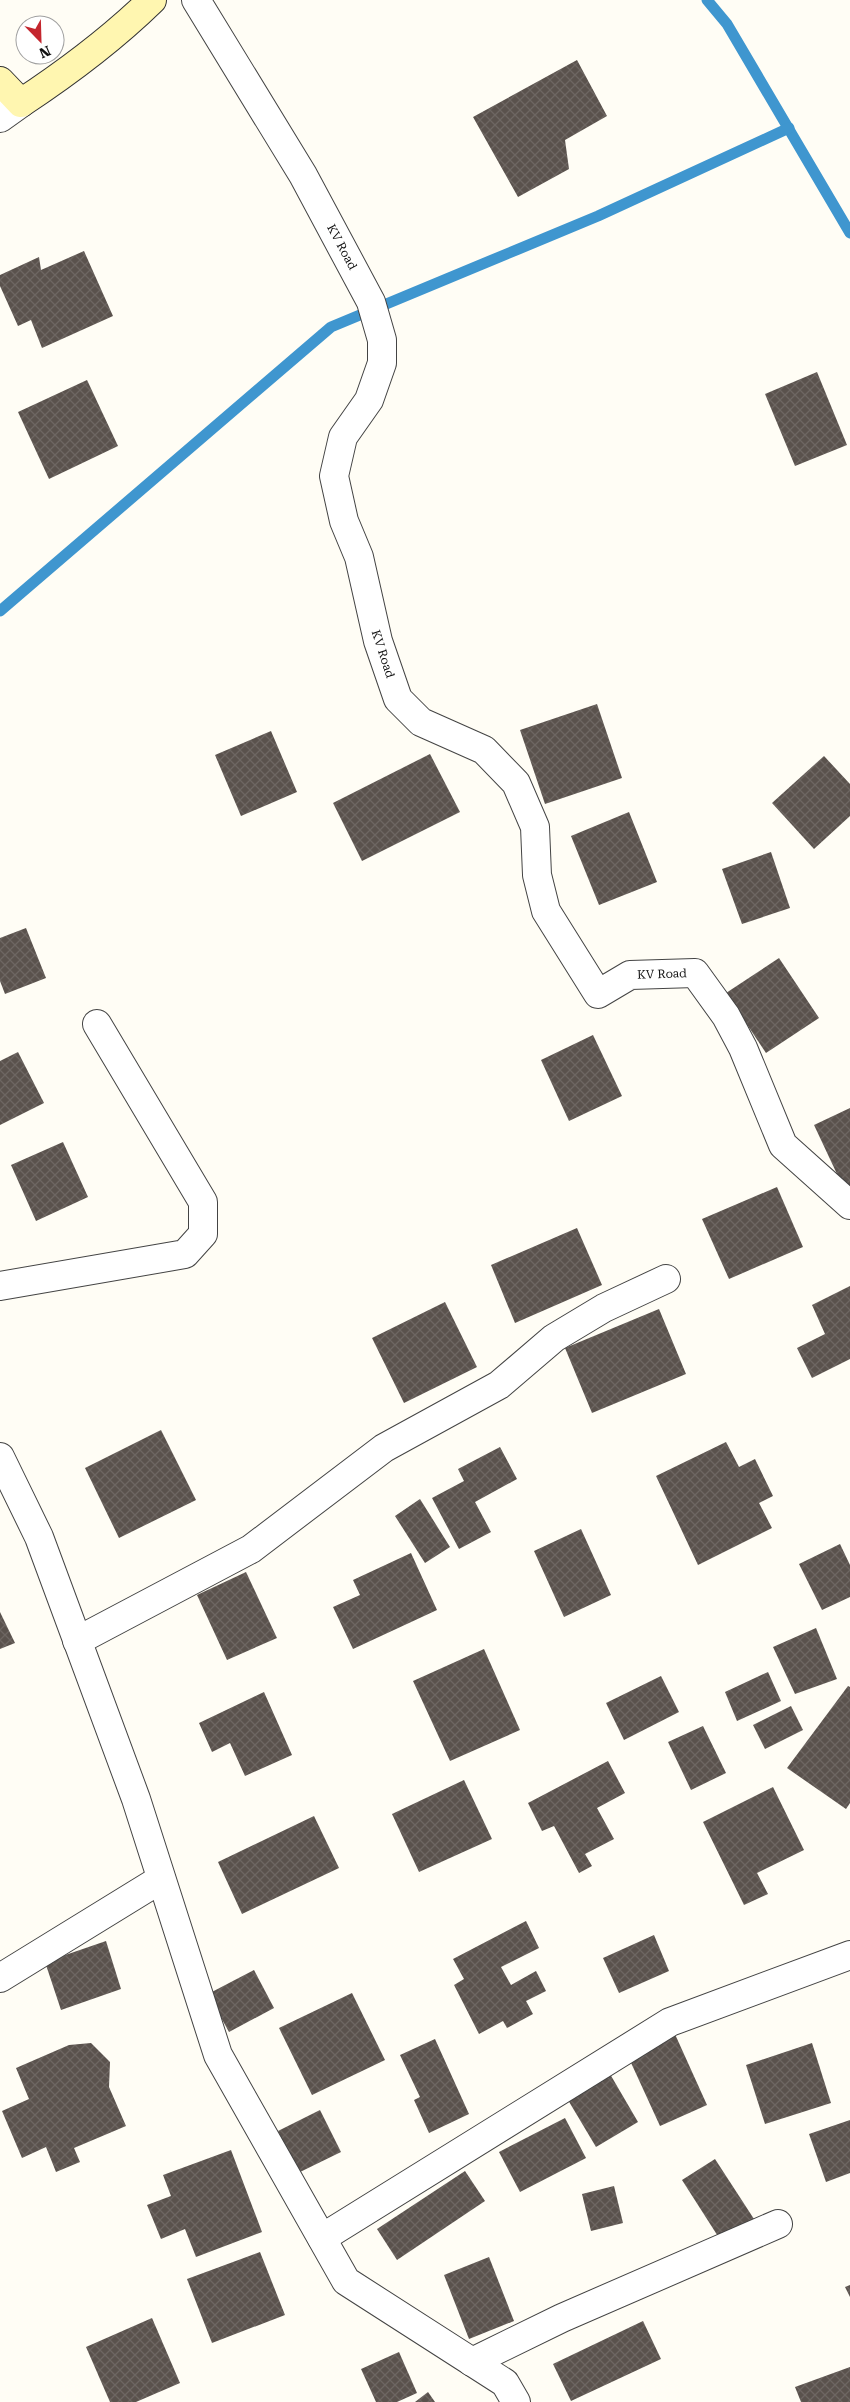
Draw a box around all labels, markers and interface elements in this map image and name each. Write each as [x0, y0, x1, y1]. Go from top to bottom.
north arrow [15, 15, 65, 65]
text: N [37, 42, 53, 62]
street label: KV Road [324, 222, 360, 272]
street label: KV Road [369, 628, 397, 680]
street label: KV Road [637, 966, 687, 982]

